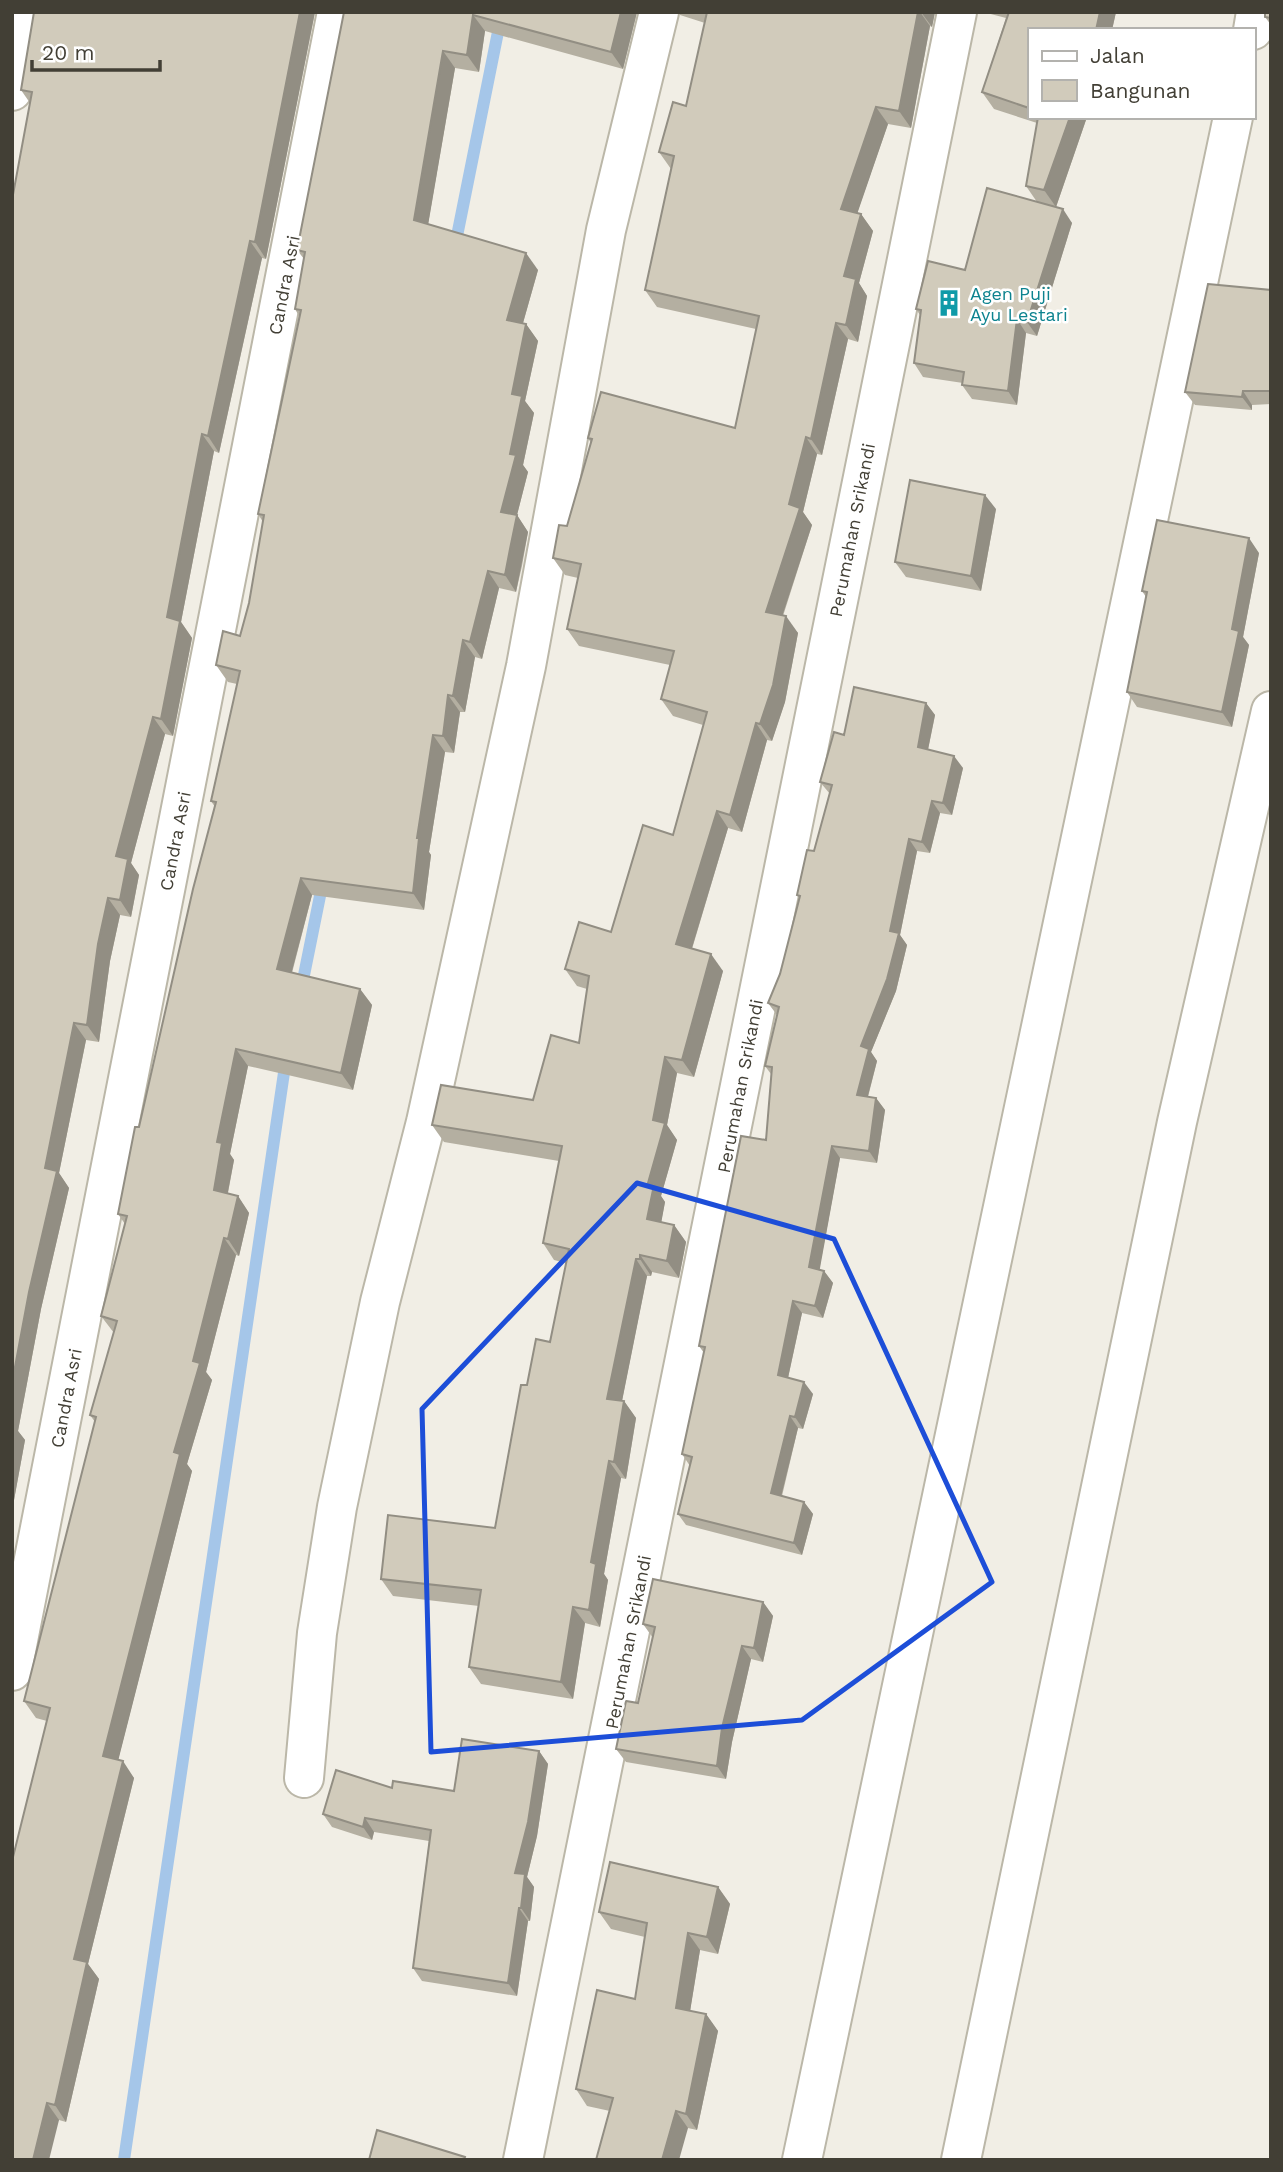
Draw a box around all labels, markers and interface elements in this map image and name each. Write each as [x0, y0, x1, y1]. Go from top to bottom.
scale bar [32, 28, 159, 72]
legend [1028, 28, 1255, 119]
text: 20 m [42, 40, 94, 65]
text: Jalan [1090, 43, 1145, 68]
text: Bangunan [1090, 78, 1191, 103]
street label: Candra Asri [264, 234, 304, 336]
place label: Agen Puji Ayu Lestari [970, 283, 1068, 325]
building icon: Agen Puji Ayu Lestari [934, 288, 964, 318]
street label: Perumahan Srikandi [825, 441, 879, 619]
street label: Candra Asri [155, 790, 195, 892]
street label: Perumahan Srikandi [713, 997, 767, 1175]
street label: Candra Asri [46, 1347, 86, 1449]
street label: Perumahan Srikandi [601, 1553, 655, 1731]

